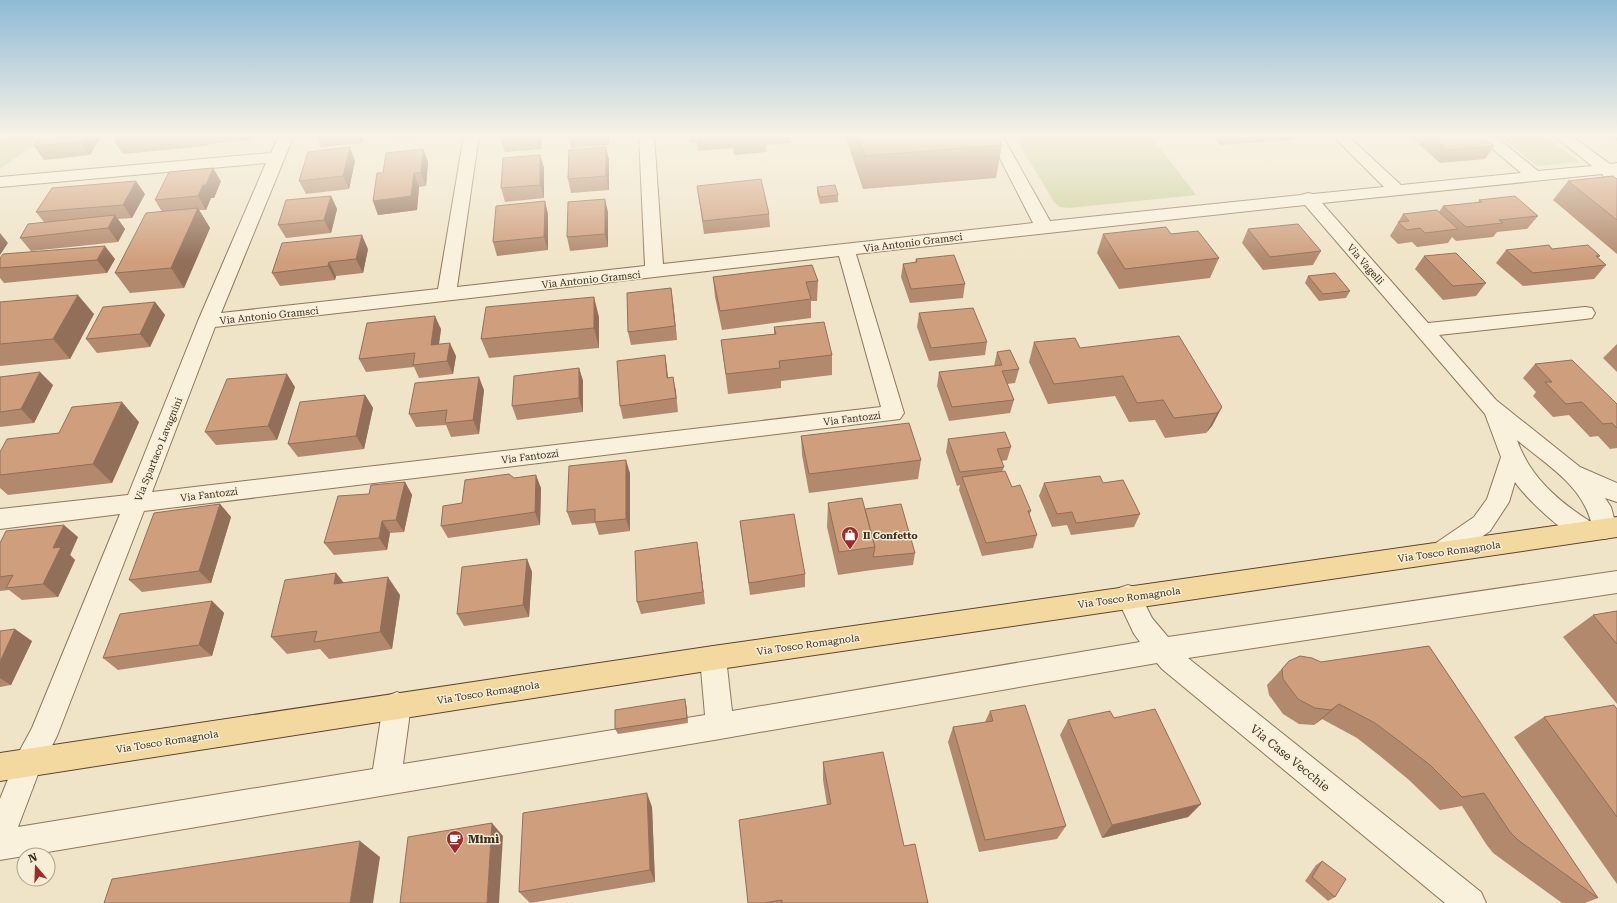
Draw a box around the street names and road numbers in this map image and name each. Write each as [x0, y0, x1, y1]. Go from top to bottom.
street label: Via Antonio Gramsci [863, 231, 963, 254]
street label: Via Vagelli [1345, 242, 1386, 287]
street label: Via Antonio Gramsci [541, 269, 641, 290]
street label: Via Antonio Gramsci [219, 305, 319, 326]
street label: Via Spartaco Lavagnini [133, 396, 184, 503]
street label: Via Fantozzi [823, 410, 881, 427]
street label: Via Fantozzi [501, 448, 559, 465]
street label: Via Fantozzi [180, 486, 238, 503]
street label: Via Tosco Romagnola [1397, 539, 1502, 564]
street label: Via Tosco Romagnola [1077, 585, 1182, 610]
street label: Via Tosco Romagnola [756, 632, 861, 657]
street label: Via Tosco Romagnola [436, 679, 541, 706]
street label: Via Case Vecchie [1247, 722, 1333, 795]
street label: Via Tosco Romagnola [115, 728, 220, 755]

